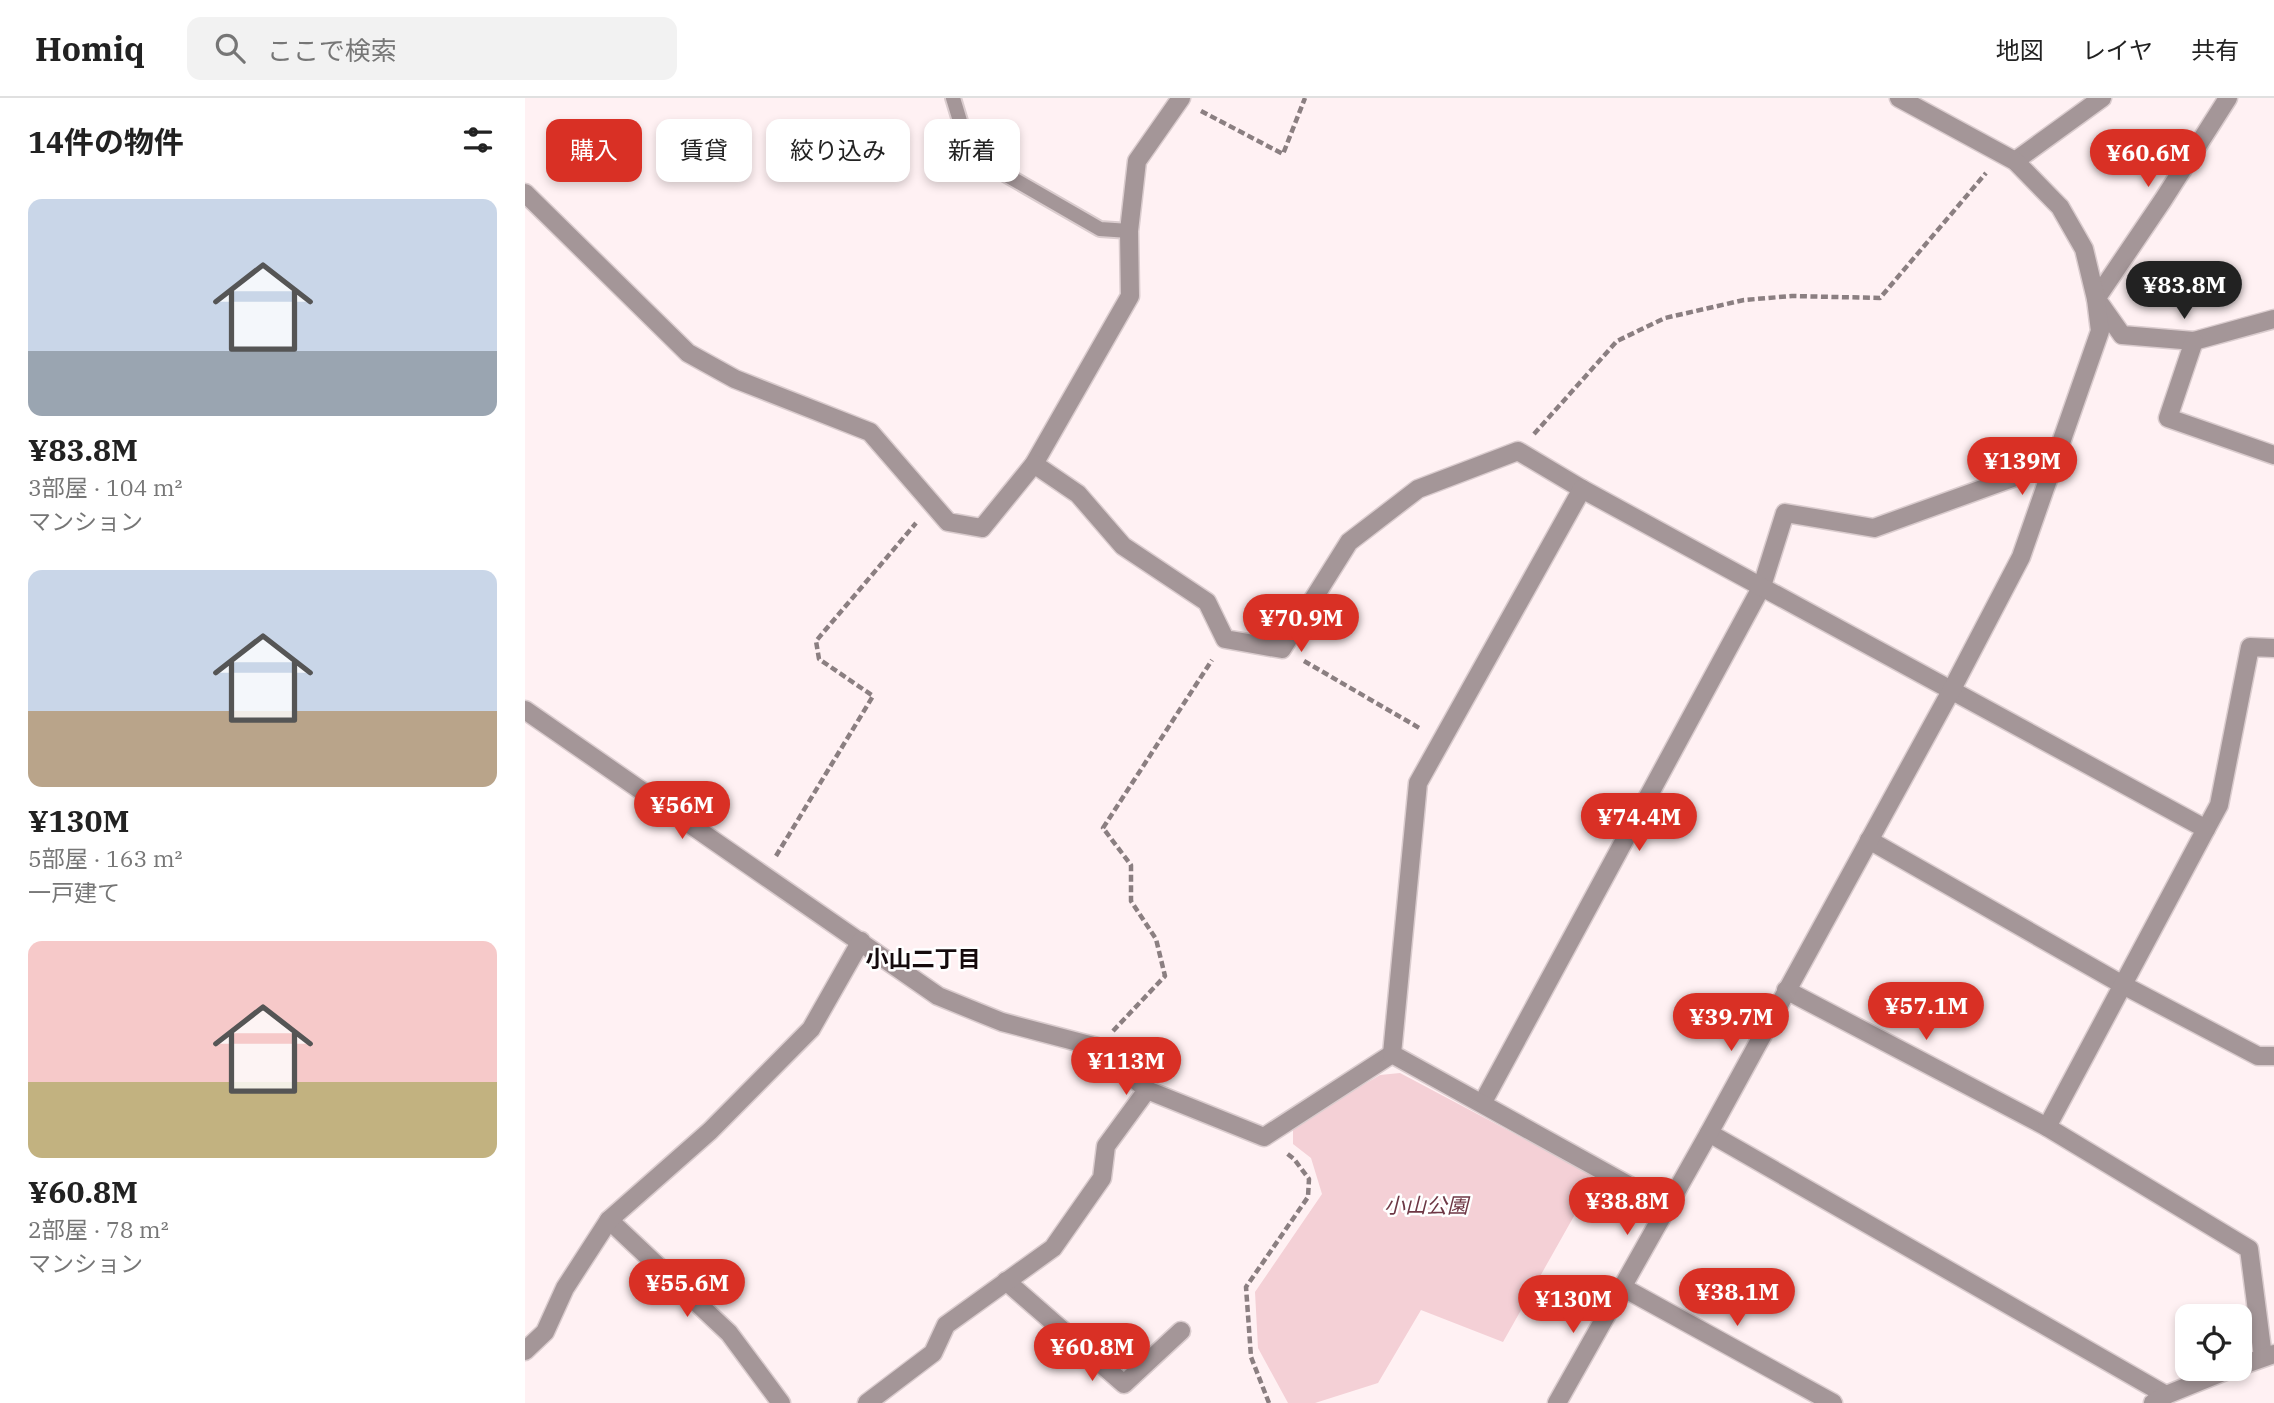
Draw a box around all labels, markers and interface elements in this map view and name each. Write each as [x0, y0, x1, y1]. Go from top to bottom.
search box [187, 17, 677, 80]
text: Homiq [35, 27, 145, 70]
icon: search [211, 29, 249, 67]
text: ここで検索 [267, 33, 397, 67]
text: 地図 [1996, 34, 2044, 66]
text: レイヤ [2082, 34, 2153, 66]
text: 共有 [2191, 34, 2239, 66]
chip: 購入 [546, 119, 642, 182]
chip: 賃貸 [656, 119, 752, 182]
chip: 絞り込み [766, 119, 910, 182]
chip: 新着 [924, 119, 1020, 182]
icon: filters [459, 121, 497, 159]
text: 14件の物件 [28, 122, 184, 161]
pin: ¥60.6M [2091, 130, 2205, 189]
text: ¥60.6M [2106, 137, 2190, 167]
icon: home [200, 244, 326, 370]
pin: ¥83.8M [2127, 262, 2241, 321]
text: ¥83.8M [2142, 269, 2226, 299]
text: ¥83.8M [28, 430, 138, 469]
pin: ¥139M [1973, 438, 2071, 497]
text: ¥139M [1983, 445, 2061, 475]
text: 3部屋 · 104 m² [28, 472, 183, 502]
text: マンション [28, 506, 143, 536]
pin: ¥70.9M [1244, 594, 1358, 654]
text: ¥70.9M [1259, 602, 1343, 632]
icon: home [200, 615, 326, 741]
pin: ¥56M [641, 782, 723, 841]
text: ¥56M [650, 789, 714, 819]
pin: ¥74.4M [1582, 794, 1696, 853]
text: ¥130M [28, 801, 129, 840]
text: ¥74.4M [1597, 801, 1681, 831]
text: 5部屋 · 163 m² [28, 843, 183, 873]
text: 一戸建て [28, 877, 120, 907]
district label: 小山二丁目 [866, 943, 981, 973]
pin: ¥57.1M [1869, 982, 1983, 1042]
icon: home [200, 986, 326, 1112]
text: ¥57.1M [1884, 990, 1968, 1020]
pin: ¥39.7M [1674, 993, 1788, 1053]
text: ¥39.7M [1689, 1001, 1773, 1031]
pin: ¥113M [1077, 1038, 1175, 1097]
text: ¥113M [1087, 1045, 1165, 1075]
text: ¥60.8M [28, 1172, 138, 1211]
pin: ¥38.8M [1570, 1178, 1684, 1237]
text: ¥38.8M [1585, 1185, 1669, 1215]
park label: 小山公園 [1384, 1191, 1471, 1219]
text: 2部屋 · 78 m² [28, 1214, 169, 1244]
text: マンション [28, 1248, 143, 1278]
pin: ¥55.6M [630, 1260, 744, 1319]
text: ¥55.6M [645, 1267, 729, 1297]
pin: ¥38.1M [1680, 1268, 1794, 1328]
pin: ¥130M [1524, 1276, 1622, 1335]
text: ¥38.1M [1695, 1276, 1779, 1306]
text: ¥130M [1534, 1283, 1612, 1313]
map controls [2175, 1304, 2252, 1381]
button: locate [2175, 1304, 2252, 1381]
pin: ¥60.8M [1035, 1324, 1149, 1383]
text: ¥60.8M [1050, 1331, 1134, 1361]

